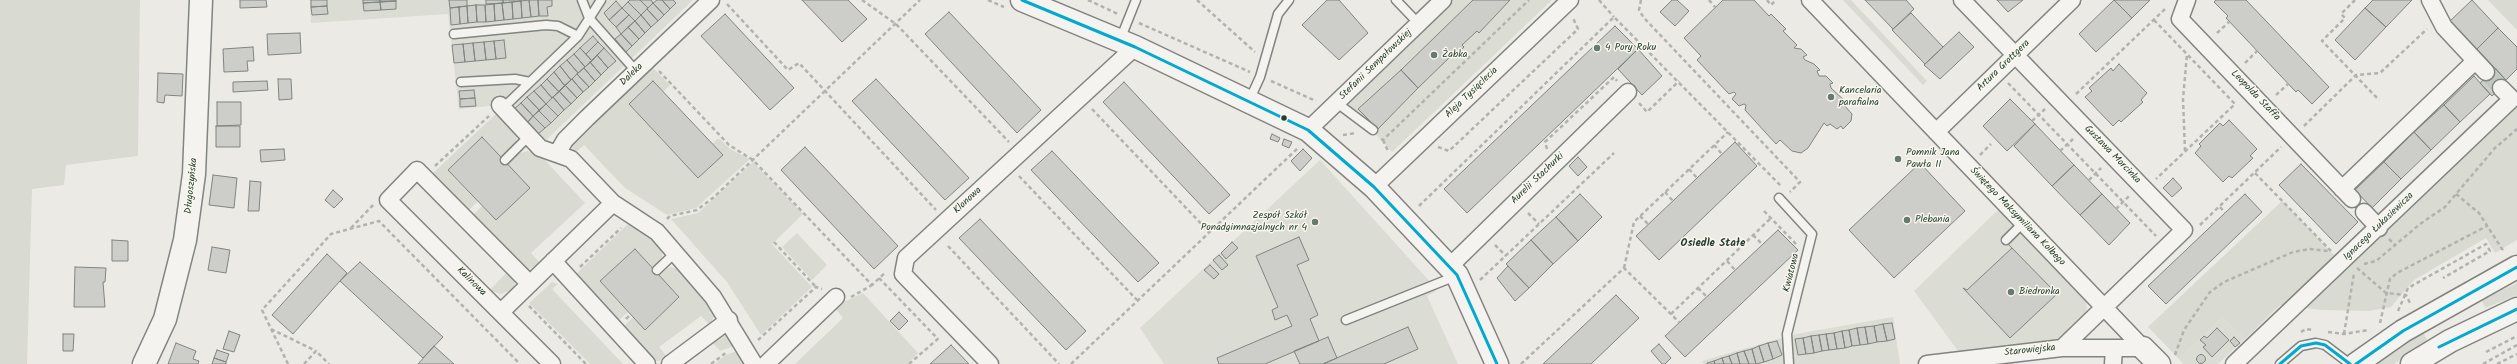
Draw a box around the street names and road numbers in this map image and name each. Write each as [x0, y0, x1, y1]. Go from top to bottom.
street label: Stefanii Sempołowskiej [1337, 27, 1415, 103]
street label: Artura Grottgera [1975, 38, 2033, 94]
street label: Daleka [618, 61, 646, 89]
street label: Aleja Tysiąclecia [1443, 65, 1501, 121]
street label: Leopolda Staffa [2228, 68, 2282, 124]
street label: Gustawa Morcinka [2081, 123, 2143, 187]
street label: Aurelii Stachurki [1509, 151, 1567, 207]
street label: Długoszyńska [183, 157, 201, 215]
street label: Świętego Maksymiliana Kolbego [1967, 165, 2067, 269]
street label: Klonowa [951, 185, 985, 217]
street label: Ignacego Łukasiewicza [2341, 190, 2417, 264]
street label: Kwiatowa [1781, 252, 1803, 294]
street label: Kalinowa [454, 265, 488, 299]
street label: Starowiejska [2004, 342, 2056, 360]

